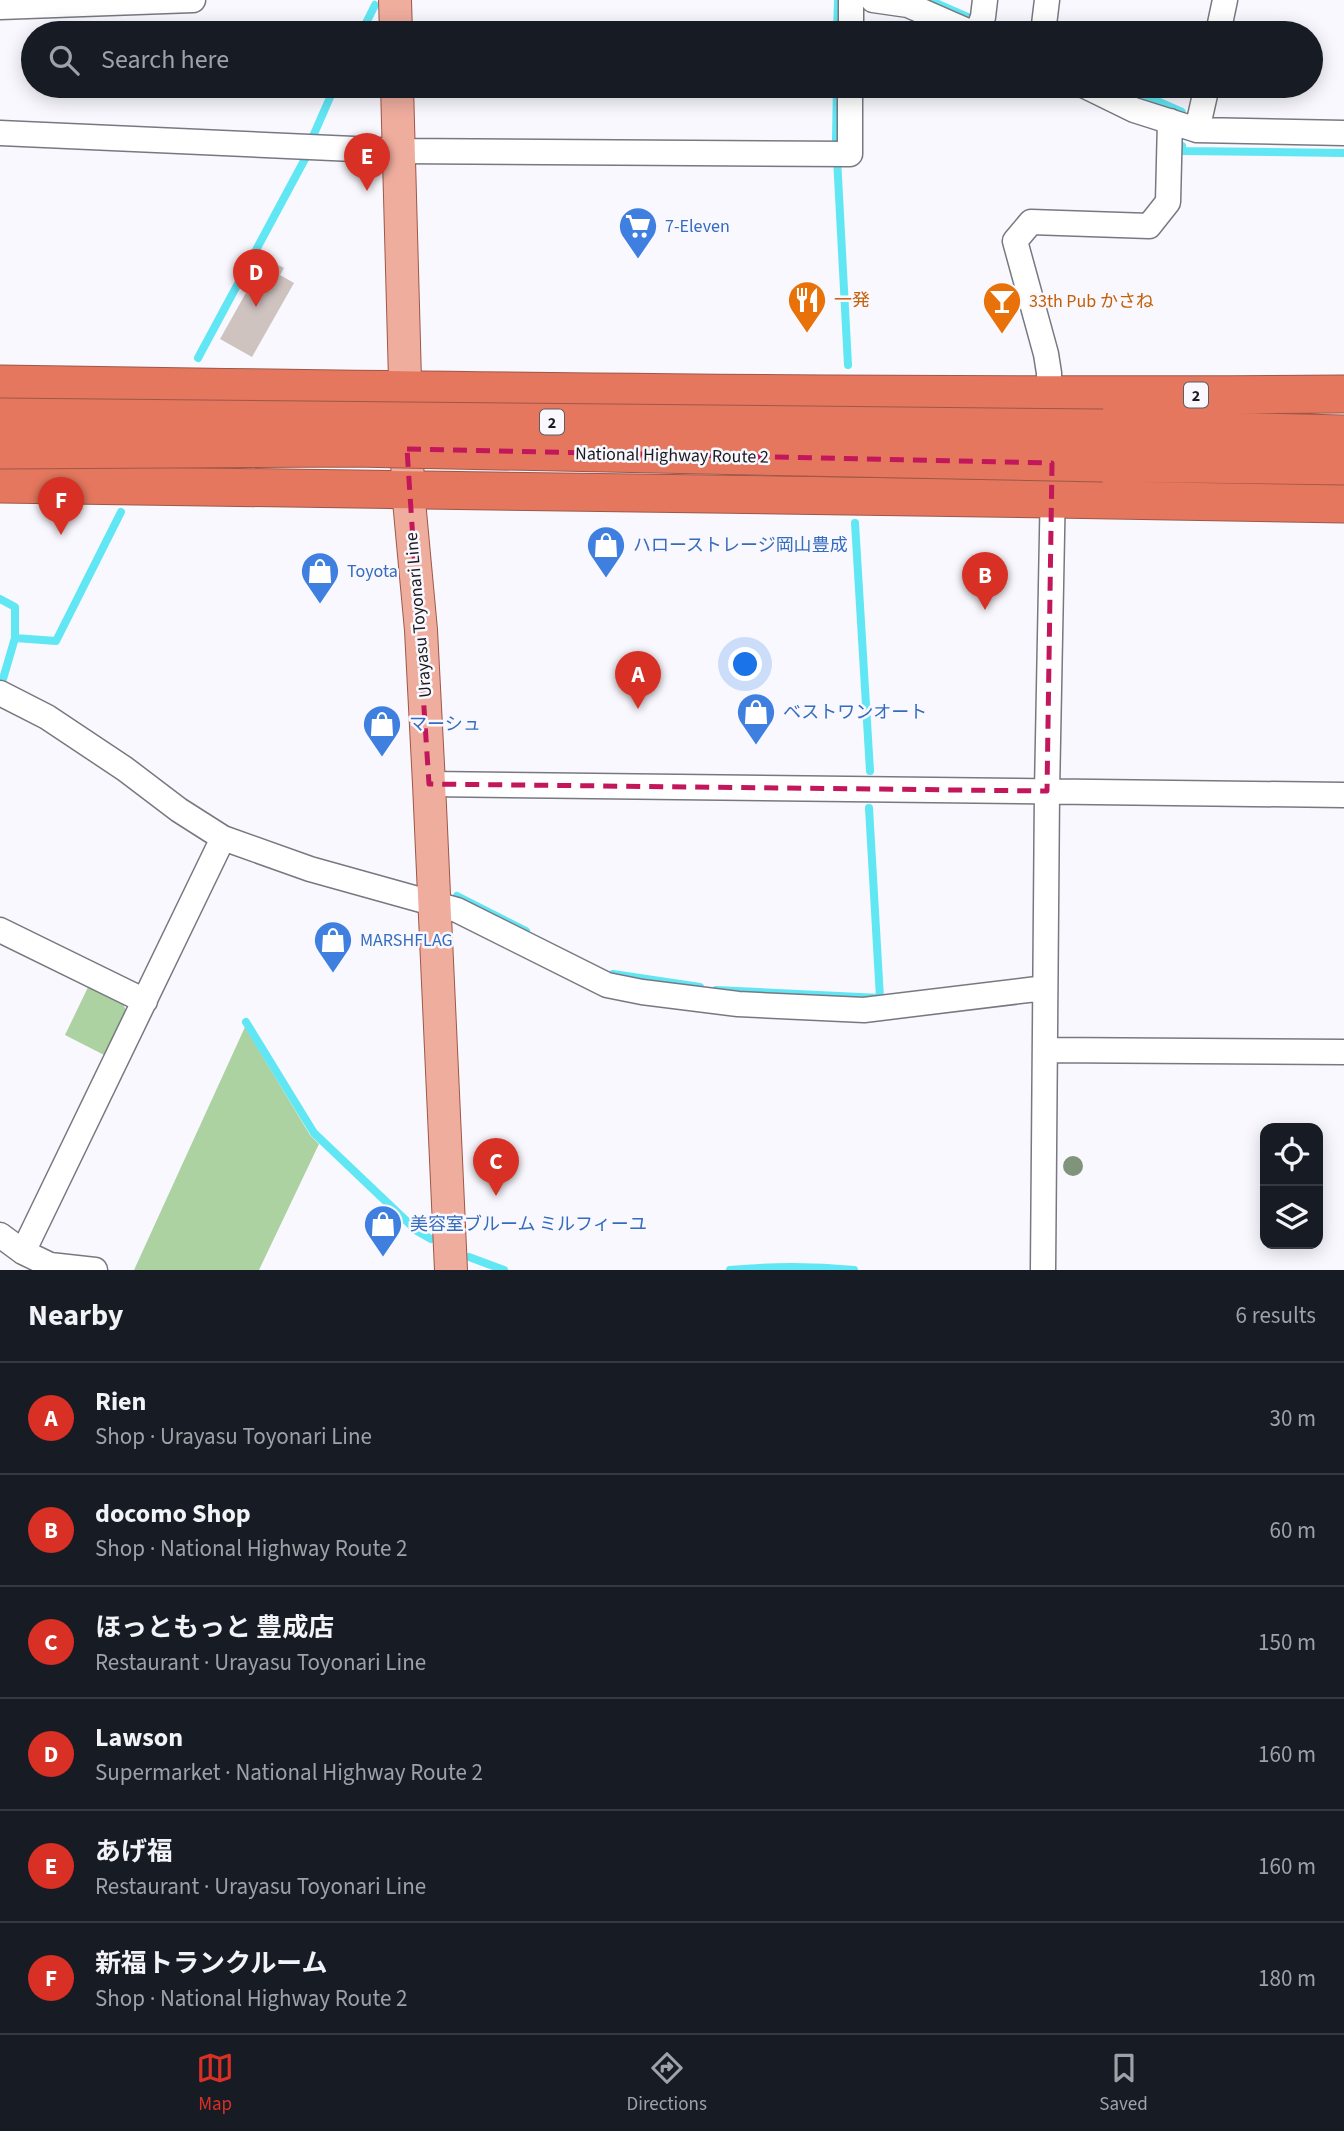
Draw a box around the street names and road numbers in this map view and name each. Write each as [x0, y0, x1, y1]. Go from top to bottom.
road number: 2 [1184, 382, 1208, 408]
road number: 2 [540, 410, 564, 434]
street label: National Highway Route 2 [575, 441, 769, 470]
street label: Urayasu Toyonari Line [399, 531, 438, 699]

